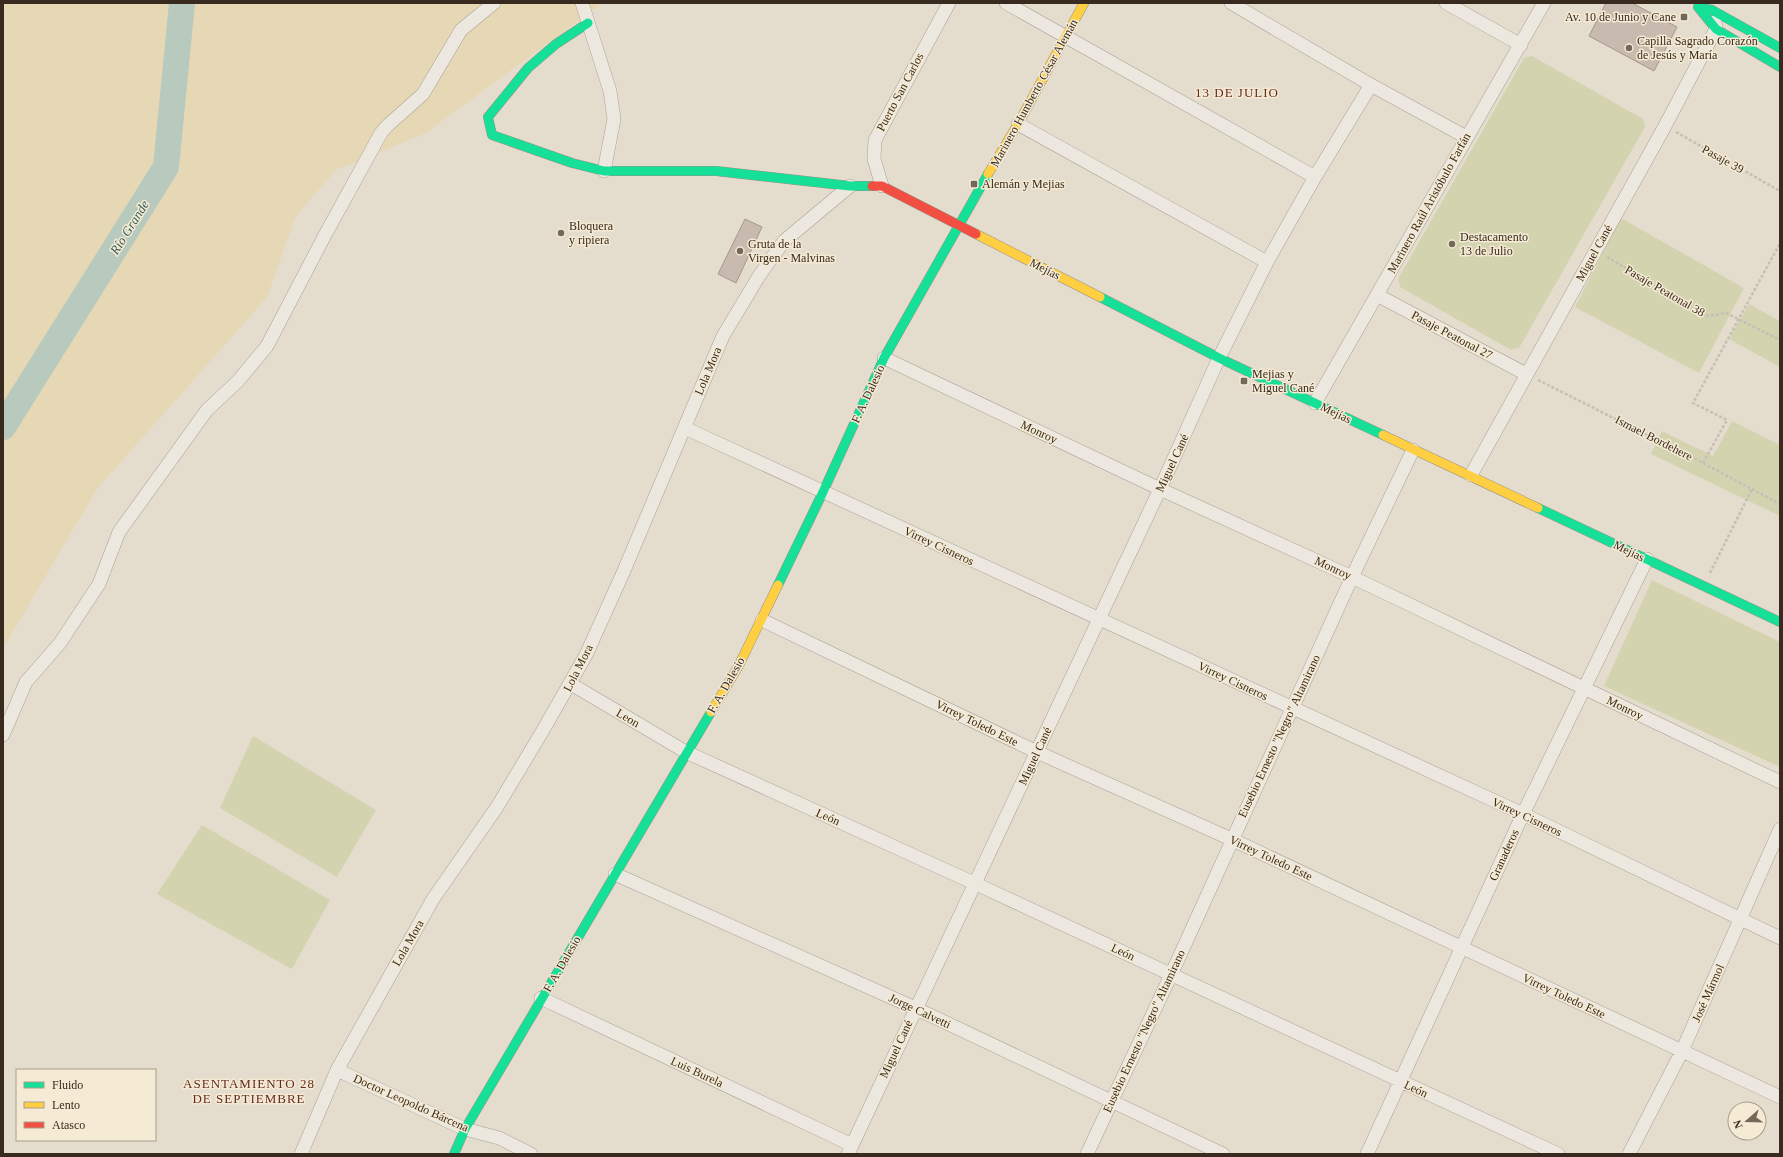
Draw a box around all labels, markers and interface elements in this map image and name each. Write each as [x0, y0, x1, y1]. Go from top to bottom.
place label: Av. 10 de Junio y Cane [1565, 10, 1676, 24]
marker: Av. 10 de Junio y Cane [1679, 12, 1689, 22]
street label: Marinero Humberto César Alemán [987, 17, 1081, 169]
place label: Capilla Sagrado Corazón de Jesús y María [1637, 34, 1758, 62]
marker: Capilla Sagrado Corazón de Jesús y María [1624, 43, 1634, 53]
street label: Puerto San Carlos [873, 50, 927, 134]
district label: 13 DE JULIO [1195, 85, 1279, 100]
street label: Marinero Raúl Aristóbulo Farfán [1385, 130, 1473, 276]
street label: Pasaje 39 [1700, 142, 1746, 176]
place label: Alemán y Mejias [982, 177, 1065, 191]
marker: Alemán y Mejias [969, 179, 979, 189]
water label: Río Grande [106, 197, 152, 258]
place label: Bloquera y ripiera [569, 219, 614, 247]
street label: Miguel Cané [1573, 222, 1615, 284]
marker: Bloquera y ripiera [556, 228, 566, 238]
place label: Destacamento 13 de Julio [1460, 230, 1528, 258]
place label: Gruta de la Virgen - Malvinas [748, 237, 835, 265]
marker: Destacamento 13 de Julio [1447, 239, 1457, 249]
marker: Gruta de la Virgen - Malvinas [735, 246, 745, 256]
street label: Mejías [1027, 255, 1063, 283]
street label: Pasaje Peatonal 38 [1623, 262, 1707, 320]
street label: Pasaje Peatonal 27 [1409, 308, 1495, 362]
street label: Lola Mora [692, 344, 725, 397]
street label: F. A. Dalesio [848, 363, 888, 425]
place label: Mejias y Miguel Cané [1252, 367, 1314, 395]
marker: Mejias y Miguel Cané [1239, 376, 1249, 386]
street label: Mejías [1318, 400, 1354, 427]
street label: Ismael Bordehere [1613, 412, 1695, 464]
street label: Monroy [1019, 417, 1059, 447]
street label: Miguel Cané [1152, 432, 1192, 494]
street label: Virrey Cisneros [902, 524, 977, 568]
street label: Mejías [1611, 538, 1647, 565]
street label: Monroy [1313, 553, 1353, 583]
street label: Lola Mora [560, 642, 596, 694]
street label: Eusebio Ernesto "Negro" Altamirano [1235, 652, 1323, 820]
street label: F. A. Dalesio [704, 654, 748, 716]
street label: Virrey Cisneros [1196, 659, 1271, 703]
street label: Monroy [1605, 693, 1645, 723]
street label: Virrey Toledo Este [933, 697, 1021, 749]
street label: Leon [614, 706, 642, 730]
street label: Miguel Cané [1015, 725, 1055, 787]
street label: Virrey Cisneros [1490, 795, 1565, 839]
street label: León [814, 806, 842, 828]
street label: Granaderos [1486, 827, 1522, 883]
street label: Virrey Toledo Este [1227, 833, 1315, 883]
street label: Lola Mora [389, 917, 427, 969]
street label: F. A. Dalesio [540, 933, 584, 995]
street label: León [1109, 940, 1137, 964]
street label: Eusebio Ernesto "Negro" Altamirano [1100, 947, 1188, 1115]
street label: José Mármol [1689, 961, 1727, 1024]
street label: Virrey Toledo Este [1520, 971, 1608, 1021]
street label: Jorge Calvetti [887, 991, 954, 1032]
street label: Miguel Cané [876, 1018, 916, 1080]
street label: Luis Burela [669, 1054, 726, 1091]
legend [16, 1069, 156, 1141]
street label: Doctor Leopoldo Bárcena [351, 1071, 471, 1135]
district label: ASENTAMIENTO 28 DE SEPTIEMBRE [183, 1076, 315, 1106]
street label: León [1402, 1077, 1430, 1101]
text: Fluido [52, 1078, 83, 1092]
text: Lento [52, 1098, 80, 1112]
north arrow [1727, 1101, 1767, 1141]
text: Atasco [52, 1118, 85, 1132]
text: N [1731, 1119, 1745, 1130]

